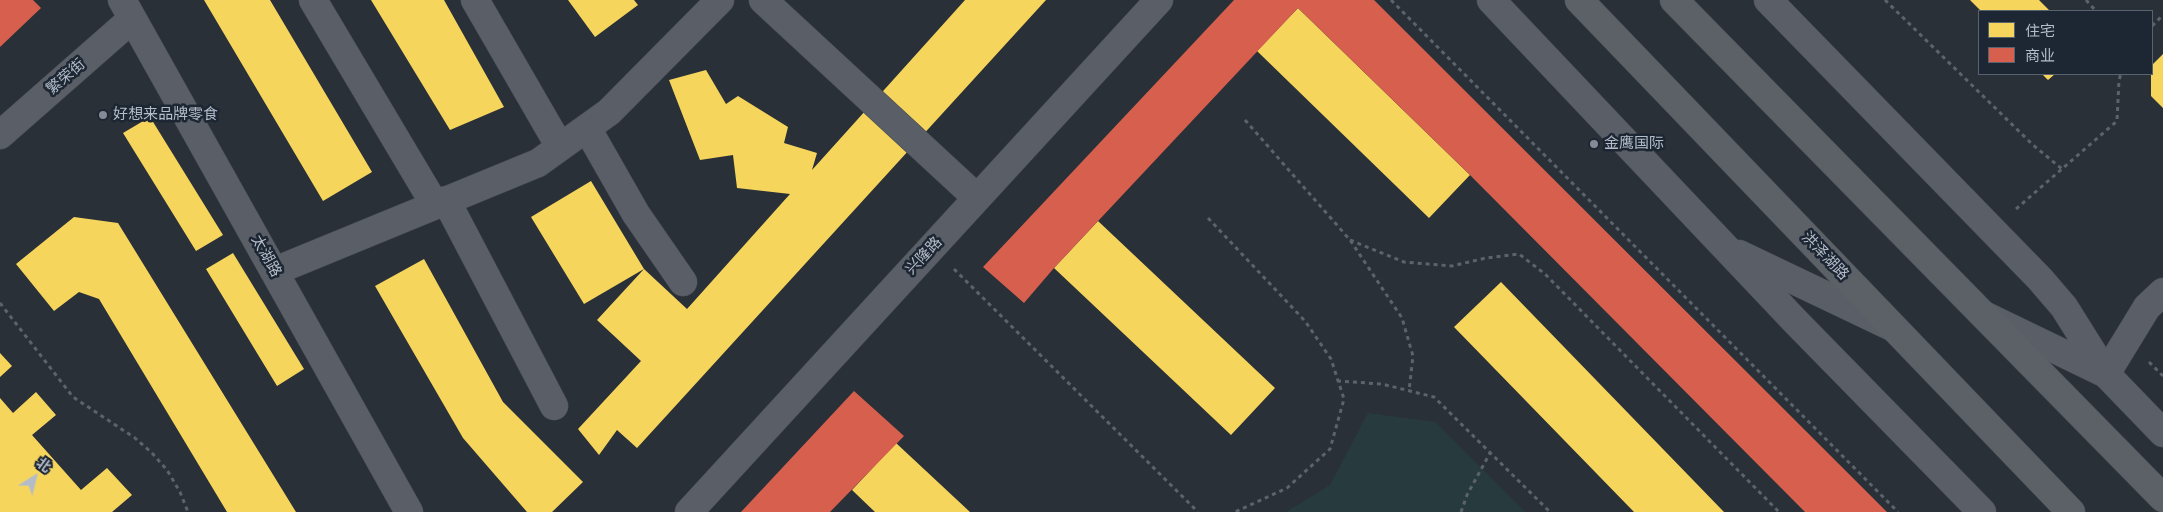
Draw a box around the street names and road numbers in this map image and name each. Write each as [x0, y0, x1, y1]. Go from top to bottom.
street label: 繁荣街 [43, 55, 89, 99]
street label: 洪泽湖路 [1798, 228, 1852, 284]
street label: 太湖路 [247, 232, 285, 280]
street label: 兴隆路 [902, 233, 946, 279]

